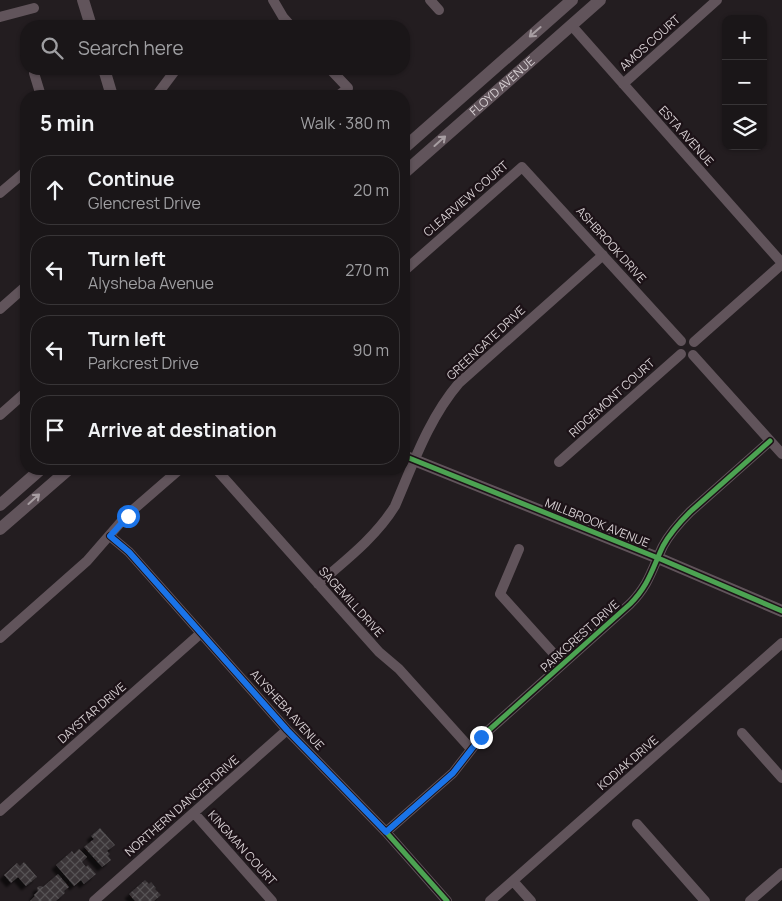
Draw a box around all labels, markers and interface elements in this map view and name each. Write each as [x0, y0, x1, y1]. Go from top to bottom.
street label: AMOS COURT [616, 10, 684, 75]
map controls [722, 15, 767, 150]
button: + [722, 15, 767, 60]
search box [20, 20, 410, 75]
one-way arrow [529, 26, 542, 37]
icon: search [38, 34, 66, 62]
text: Search here [78, 35, 184, 61]
street label: FLOYD AVENUE [466, 52, 538, 119]
button: − [722, 60, 767, 105]
street label: ESTA AVENUE [655, 102, 718, 169]
button: layers [722, 105, 767, 150]
text: 5 min [40, 109, 94, 137]
text: Walk · 380 m [301, 112, 390, 134]
one-way arrow [434, 135, 447, 147]
street label: CLEARVIEW COURT [419, 156, 513, 240]
text: Continue [88, 166, 174, 192]
icon: ahead [41, 176, 69, 204]
text: 20 m [353, 179, 389, 201]
text: Glencrest Drive [88, 192, 201, 214]
street label: ASHBROOK DRIVE [573, 203, 650, 287]
text: Turn left [88, 246, 166, 272]
icon: left [41, 256, 69, 284]
text: 270 m [345, 259, 389, 281]
text: Alysheba Avenue [88, 272, 214, 294]
street label: GREENGATE DRIVE [443, 302, 529, 384]
text: Turn left [88, 326, 166, 352]
icon: left [41, 336, 69, 364]
text: 90 m [353, 339, 389, 361]
text: Parkcrest Drive [88, 352, 199, 374]
street label: RIDGEMONT COURT [565, 354, 659, 441]
icon: arrive [41, 416, 69, 444]
text: Arrive at destination [88, 417, 277, 443]
one-way arrow [28, 493, 41, 505]
street label: MILLBROOK AVENUE [543, 494, 652, 551]
route start [117, 505, 140, 528]
street label: SAGEMILL DRIVE [315, 563, 388, 641]
street label: PARKCREST DRIVE [537, 596, 623, 676]
street label: ALYSHEBA AVENUE [247, 666, 328, 754]
street label: DAYSTAR DRIVE [54, 678, 130, 747]
route end [470, 726, 493, 749]
street label: KODIAK DRIVE [594, 731, 662, 794]
street label: NORTHERN DANCER DRIVE [121, 751, 243, 860]
street label: KINGMAN COURT [204, 807, 281, 889]

